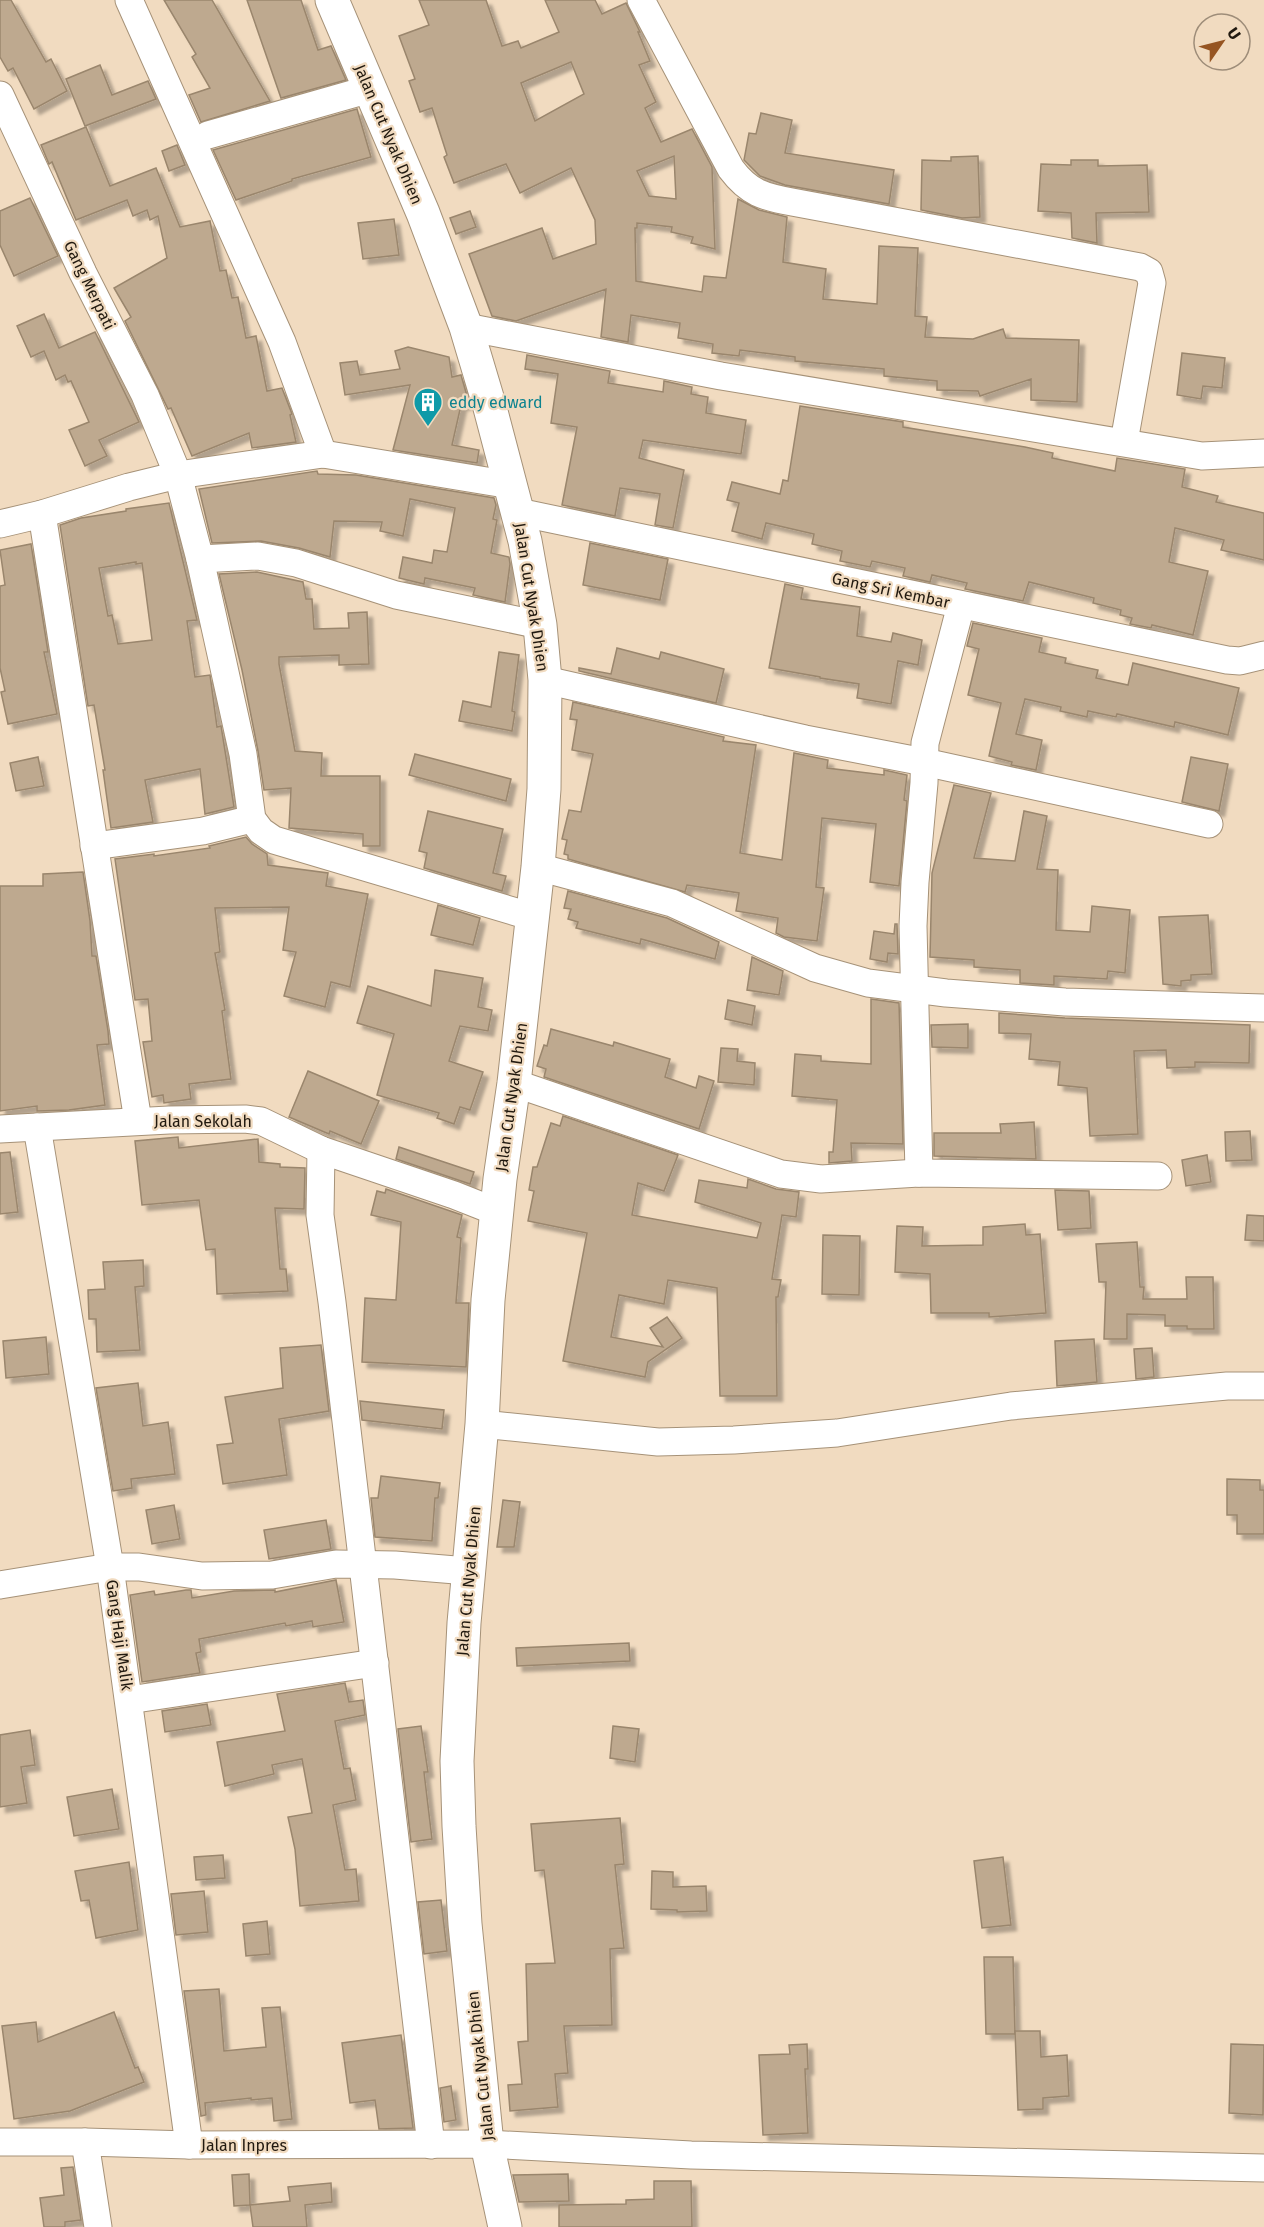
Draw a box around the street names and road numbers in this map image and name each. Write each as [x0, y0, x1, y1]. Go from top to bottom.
street label: Jalan Cut Nyak Dhien [350, 61, 427, 207]
street label: Gang Merpati [60, 238, 119, 333]
street label: Jalan Cut Nyak Dhien [510, 521, 553, 673]
street label: Gang Sri Kembar [830, 569, 952, 612]
street label: Jalan Cut Nyak Dhien [492, 1021, 531, 1173]
street label: Jalan Sekolah [154, 1112, 252, 1131]
street label: Jalan Cut Nyak Dhien [452, 1505, 485, 1657]
street label: Gang Haji Malik [102, 1578, 137, 1693]
street label: Jalan Cut Nyak Dhien [463, 1990, 498, 2142]
street label: Jalan Inpres [201, 2136, 287, 2155]

